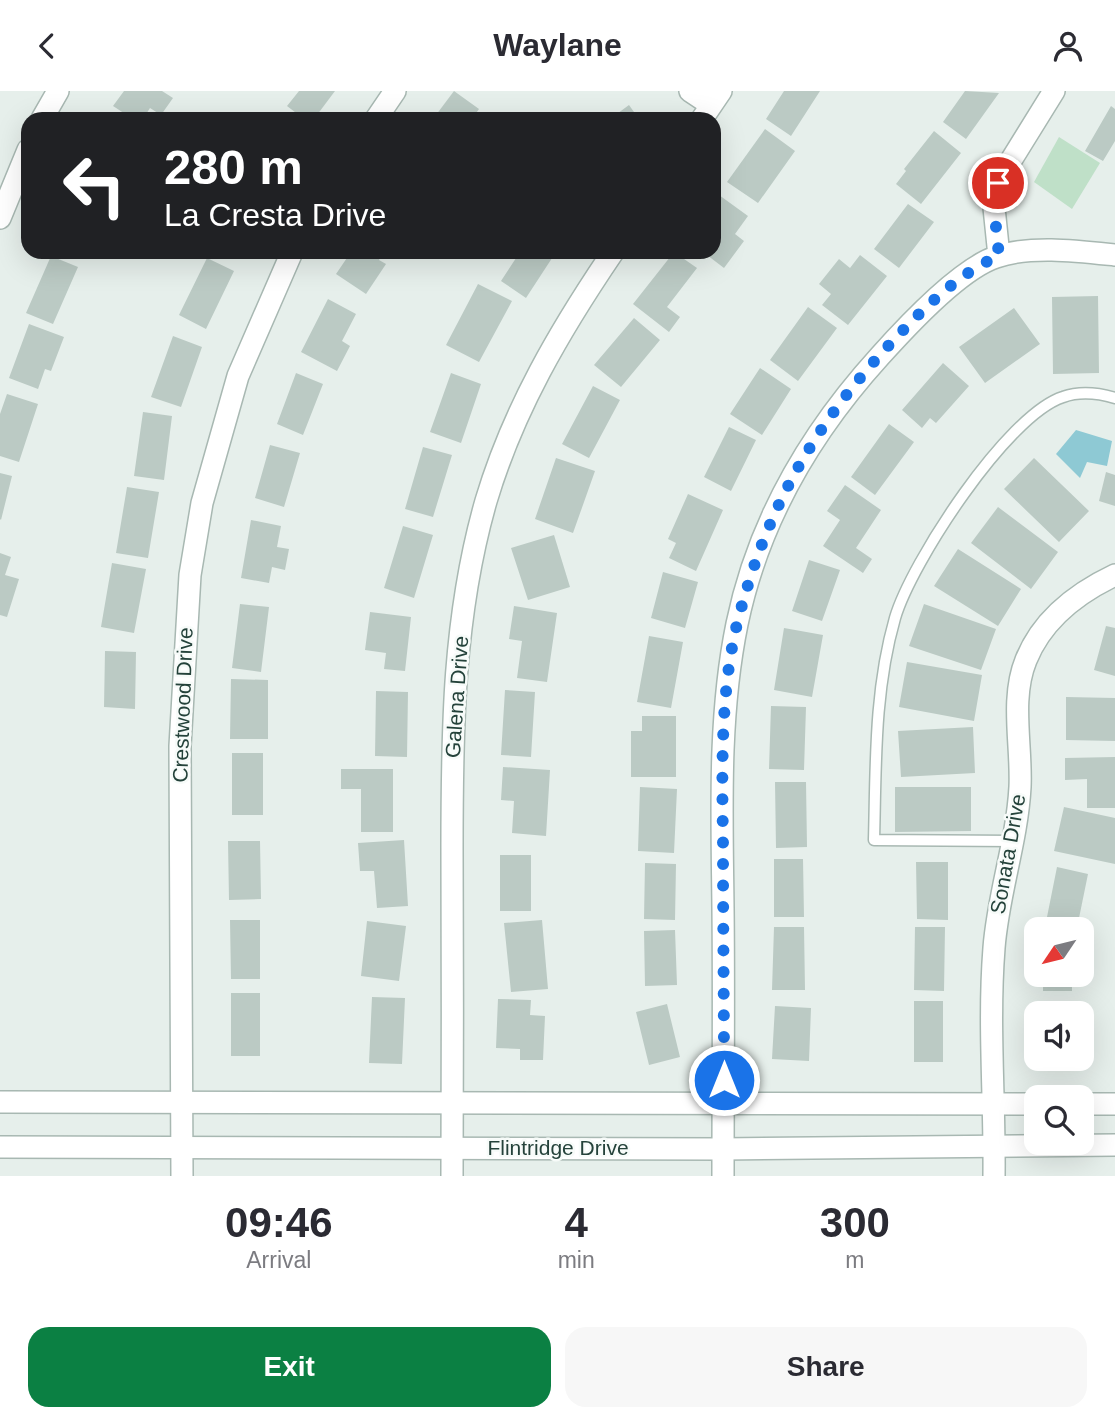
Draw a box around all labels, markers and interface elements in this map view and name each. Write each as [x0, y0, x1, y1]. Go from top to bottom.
icon: back [28, 27, 66, 65]
text: Waylane [493, 27, 622, 63]
icon: person [1049, 27, 1087, 65]
icon: left [49, 140, 140, 231]
text: 280 m [164, 140, 303, 194]
pin [968, 153, 1028, 213]
icon: arrive [979, 164, 1017, 202]
text: La Cresta Drive [164, 197, 386, 233]
street label: Crestwood Drive [168, 627, 197, 783]
street label: Galena Drive [441, 635, 472, 759]
street label: Sonata Drive [986, 792, 1029, 916]
north arrow [1024, 917, 1094, 987]
map controls [1024, 917, 1094, 1155]
button: sound [1024, 1001, 1094, 1071]
position arrow [687, 1043, 761, 1117]
button: search [1024, 1085, 1094, 1155]
street label: Flintridge Drive [487, 1136, 629, 1159]
text: 09:46 [225, 1199, 333, 1246]
text: 4 [564, 1199, 588, 1246]
text: 300 [820, 1199, 890, 1246]
text: Arrival [246, 1247, 311, 1273]
text: min [558, 1247, 595, 1273]
text: m [845, 1247, 864, 1273]
button: Exit [28, 1327, 551, 1407]
button: Share [565, 1327, 1087, 1407]

